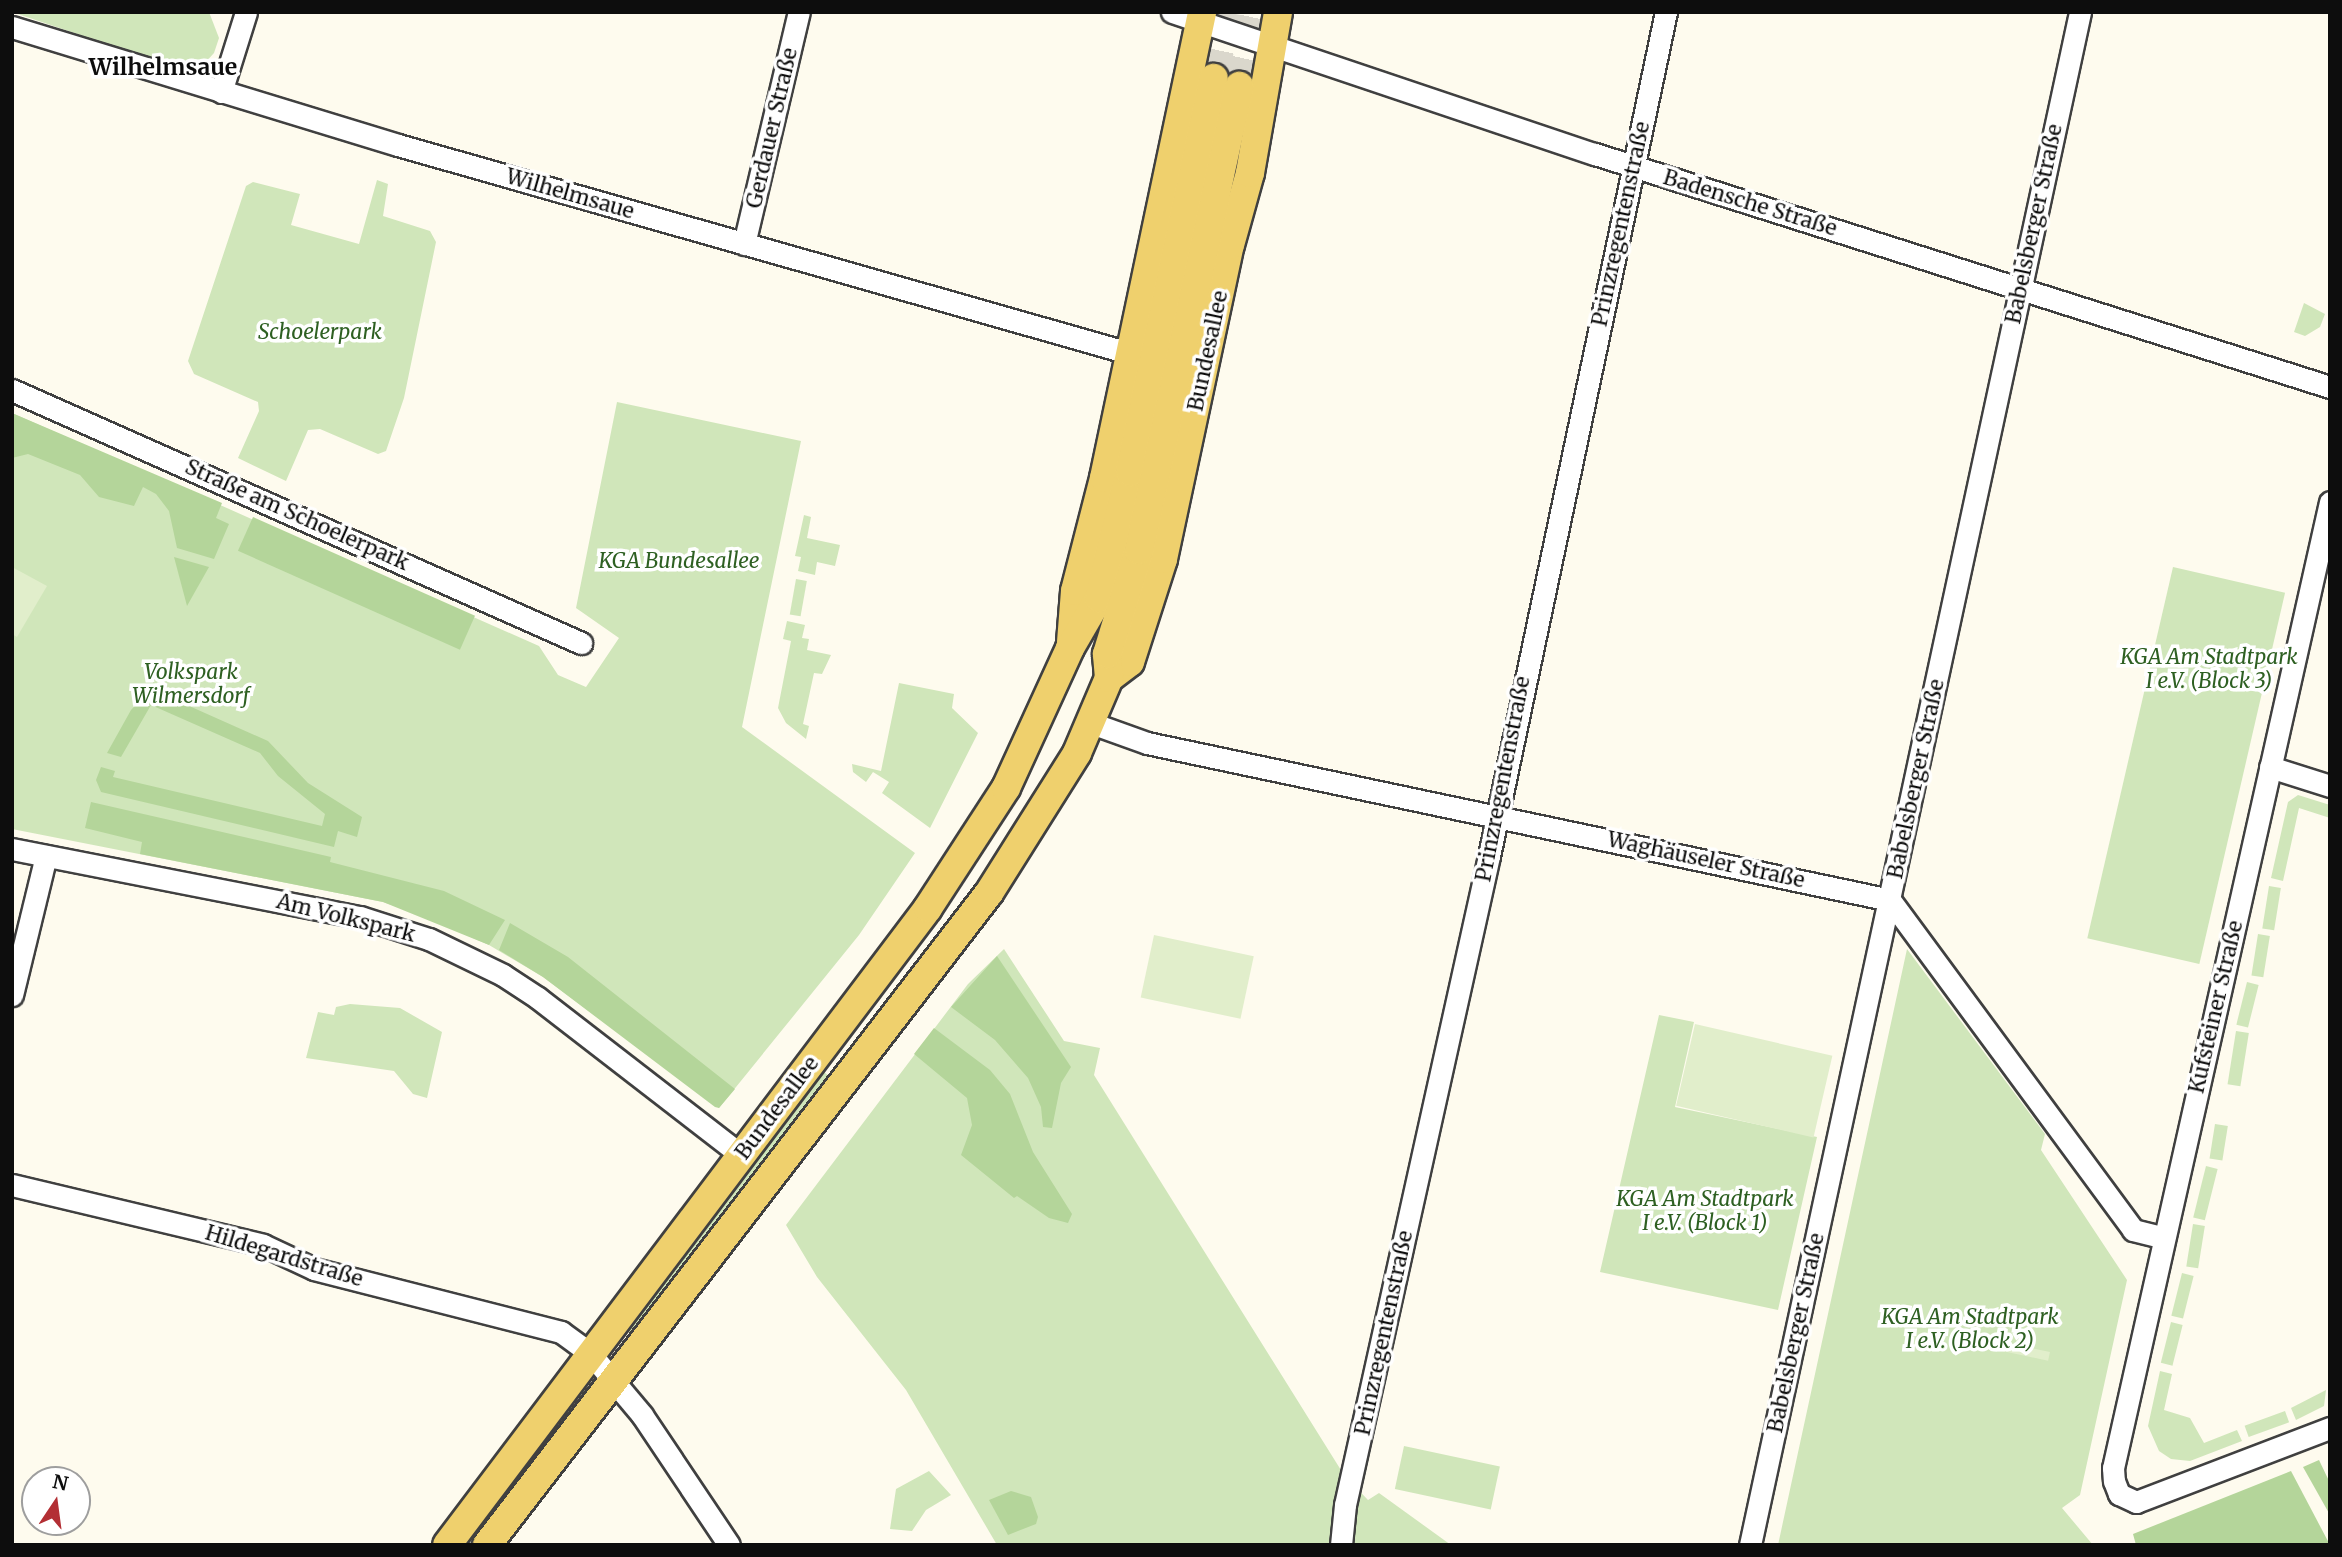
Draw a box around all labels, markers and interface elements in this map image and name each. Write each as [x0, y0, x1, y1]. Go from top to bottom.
street label: Gerdauer Straße [741, 45, 803, 211]
district label: Wilhelmsaue [89, 53, 237, 81]
street label: Prinzregentenstraße [1587, 119, 1655, 329]
street label: Babelsberger Straße [2001, 122, 2067, 326]
street label: Wilhelmsaue [503, 164, 637, 224]
street label: Badensche Straße [1660, 165, 1840, 241]
street label: Bundesallee [1183, 289, 1233, 413]
park label: Schoelerpark [258, 319, 382, 345]
street label: Straße am Schoelerpark [181, 454, 413, 576]
park label: KGA Bundesallee [598, 548, 760, 574]
park label: KGA Am Stadtpark I e.V. (Block 3) [2120, 644, 2298, 694]
park label: Volkspark Wilmersdorf [132, 659, 250, 709]
street label: Prinzregentenstraße [1471, 674, 1535, 884]
street label: Babelsberger Straße [1883, 677, 1949, 881]
street label: Waghäuseler Straße [1605, 827, 1807, 893]
street label: Am Volkspark [274, 889, 418, 947]
street label: Kufsteiner Straße [2184, 918, 2248, 1096]
street label: Bundesallee [730, 1052, 824, 1164]
park label: KGA Am Stadtpark I e.V. (Block 1) [1616, 1186, 1794, 1236]
street label: Hildegardstraße [202, 1220, 366, 1292]
street label: Prinzregentenstraße [1350, 1228, 1418, 1438]
street label: Babelsberger Straße [1763, 1231, 1829, 1435]
park label: KGA Am Stadtpark I e.V. (Block 2) [1881, 1304, 2059, 1354]
north arrow [21, 1466, 91, 1536]
text: N [50, 1469, 70, 1496]

